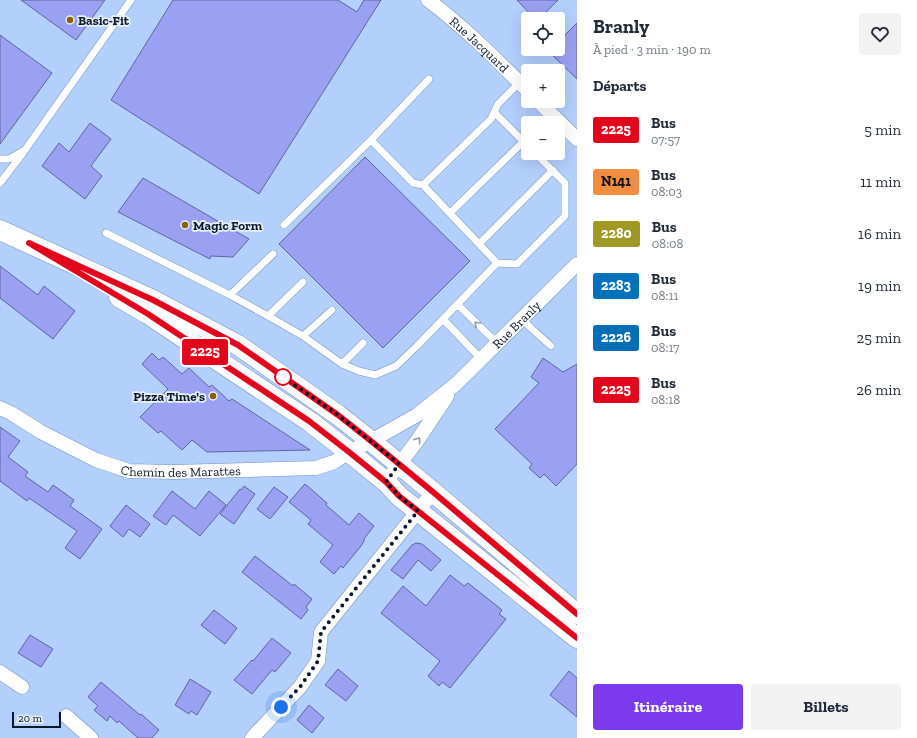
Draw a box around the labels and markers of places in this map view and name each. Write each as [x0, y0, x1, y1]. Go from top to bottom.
place label: Basic-Fit [78, 13, 130, 28]
marker: Basic-Fit [65, 15, 75, 25]
place label: Magic Form [193, 218, 263, 233]
marker: Magic Form [180, 220, 190, 230]
unlabelled marker [274, 368, 292, 386]
place label: Pizza Time's [133, 389, 205, 404]
marker: Pizza Time's [208, 391, 218, 401]

